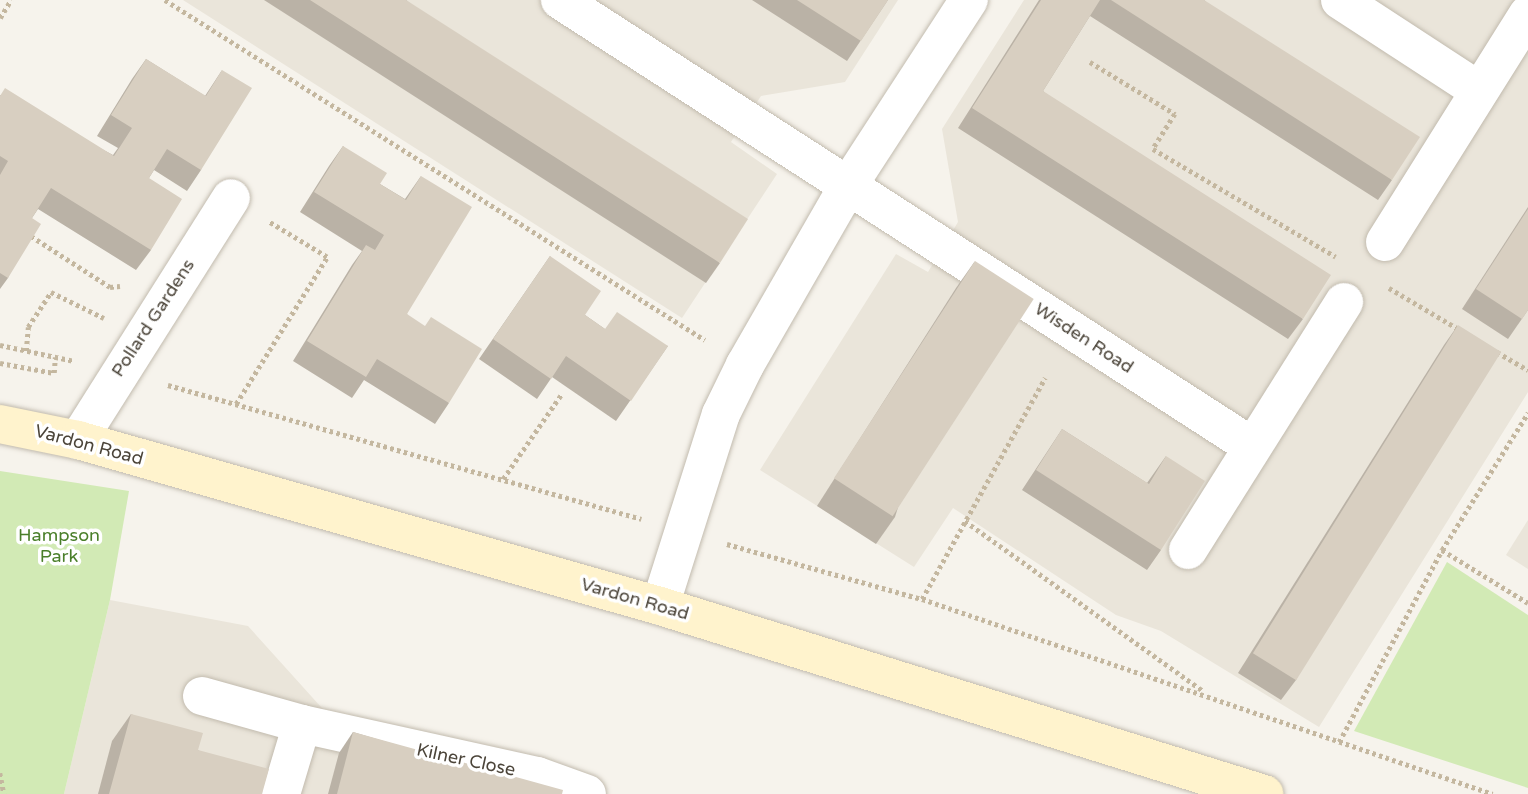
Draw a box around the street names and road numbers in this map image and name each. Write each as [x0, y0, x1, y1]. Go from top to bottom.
street label: Pollard Gardens [107, 255, 199, 381]
street label: Wisden Road [1030, 298, 1138, 378]
street label: Vardon Road [32, 420, 146, 470]
street label: Vardon Road [578, 573, 692, 625]
street label: Kilner Close [415, 739, 517, 781]

